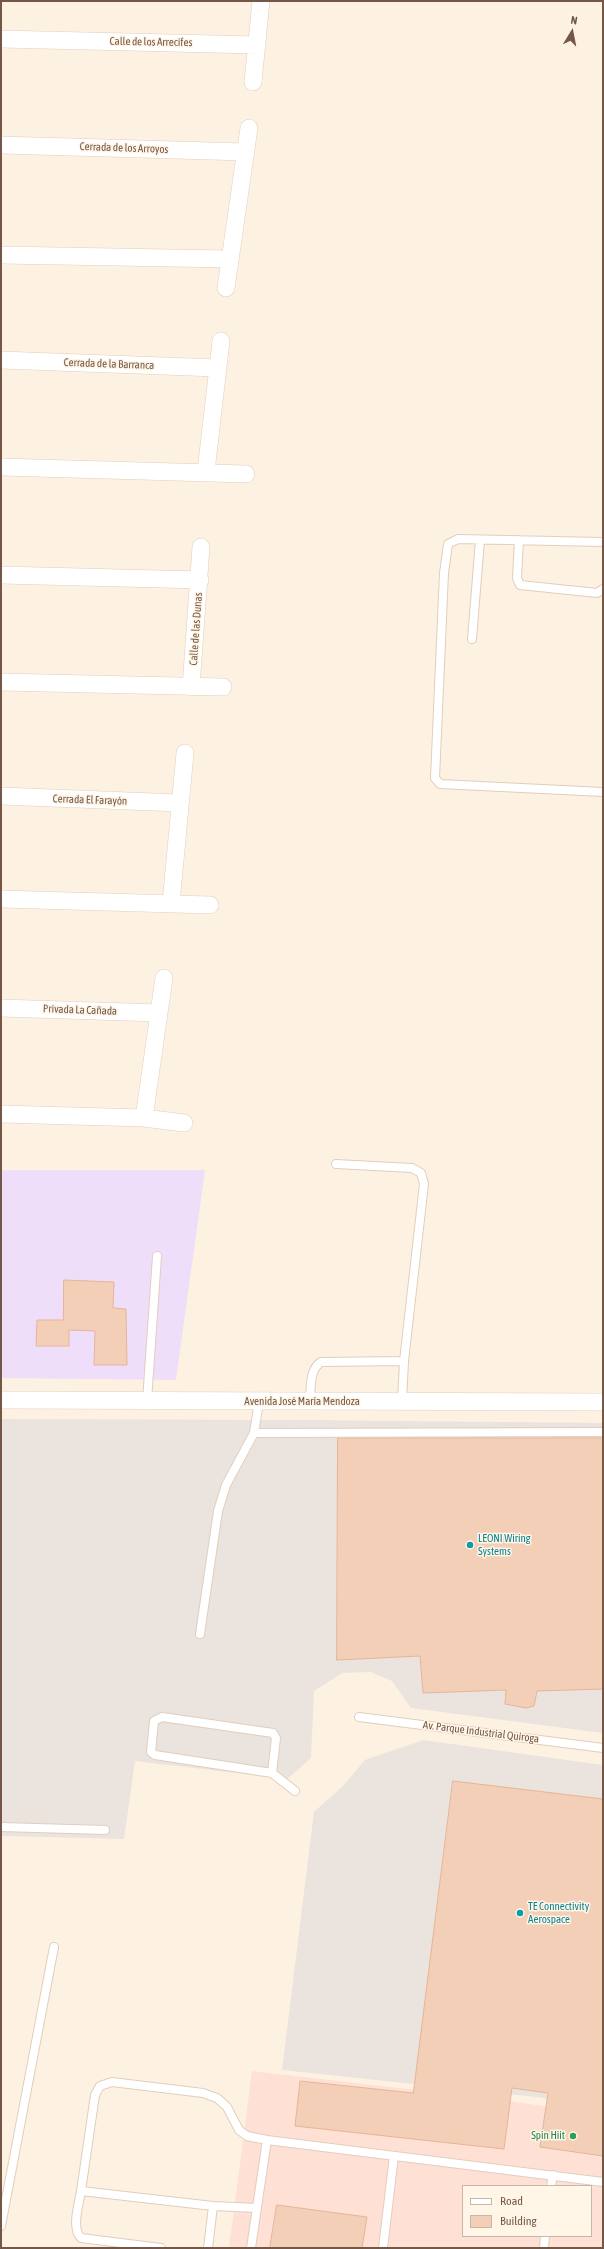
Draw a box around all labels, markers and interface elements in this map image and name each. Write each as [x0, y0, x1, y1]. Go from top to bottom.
north arrow [552, 12, 592, 52]
text: N [570, 14, 578, 27]
street label: Calle de los Arrecifes [110, 35, 192, 49]
street label: Cerrada de los Arroyos [79, 140, 169, 156]
street label: Cerrada de la Barranca [63, 356, 155, 372]
street label: Calle de las Dunas [187, 592, 205, 666]
street label: Cerrada El Farayón [52, 792, 128, 808]
street label: Privada La Cañada [43, 1002, 117, 1018]
street label: Avenida José María Mendoza [244, 1395, 360, 1409]
place label: LEONI Wiring Systems [478, 1532, 531, 1558]
marker: LEONI Wiring Systems [465, 1540, 475, 1550]
street label: Av. Parque Industrial Quiroga [422, 1718, 540, 1746]
place label: TE Connectivity Aerospace [528, 1900, 589, 1926]
marker: TE Connectivity Aerospace [515, 1908, 525, 1918]
place label: Spin Hiit [531, 2129, 565, 2143]
marker: Spin Hiit [568, 2131, 578, 2141]
legend [462, 2185, 592, 2237]
text: Road [500, 2194, 523, 2208]
text: Building [500, 2214, 537, 2228]

